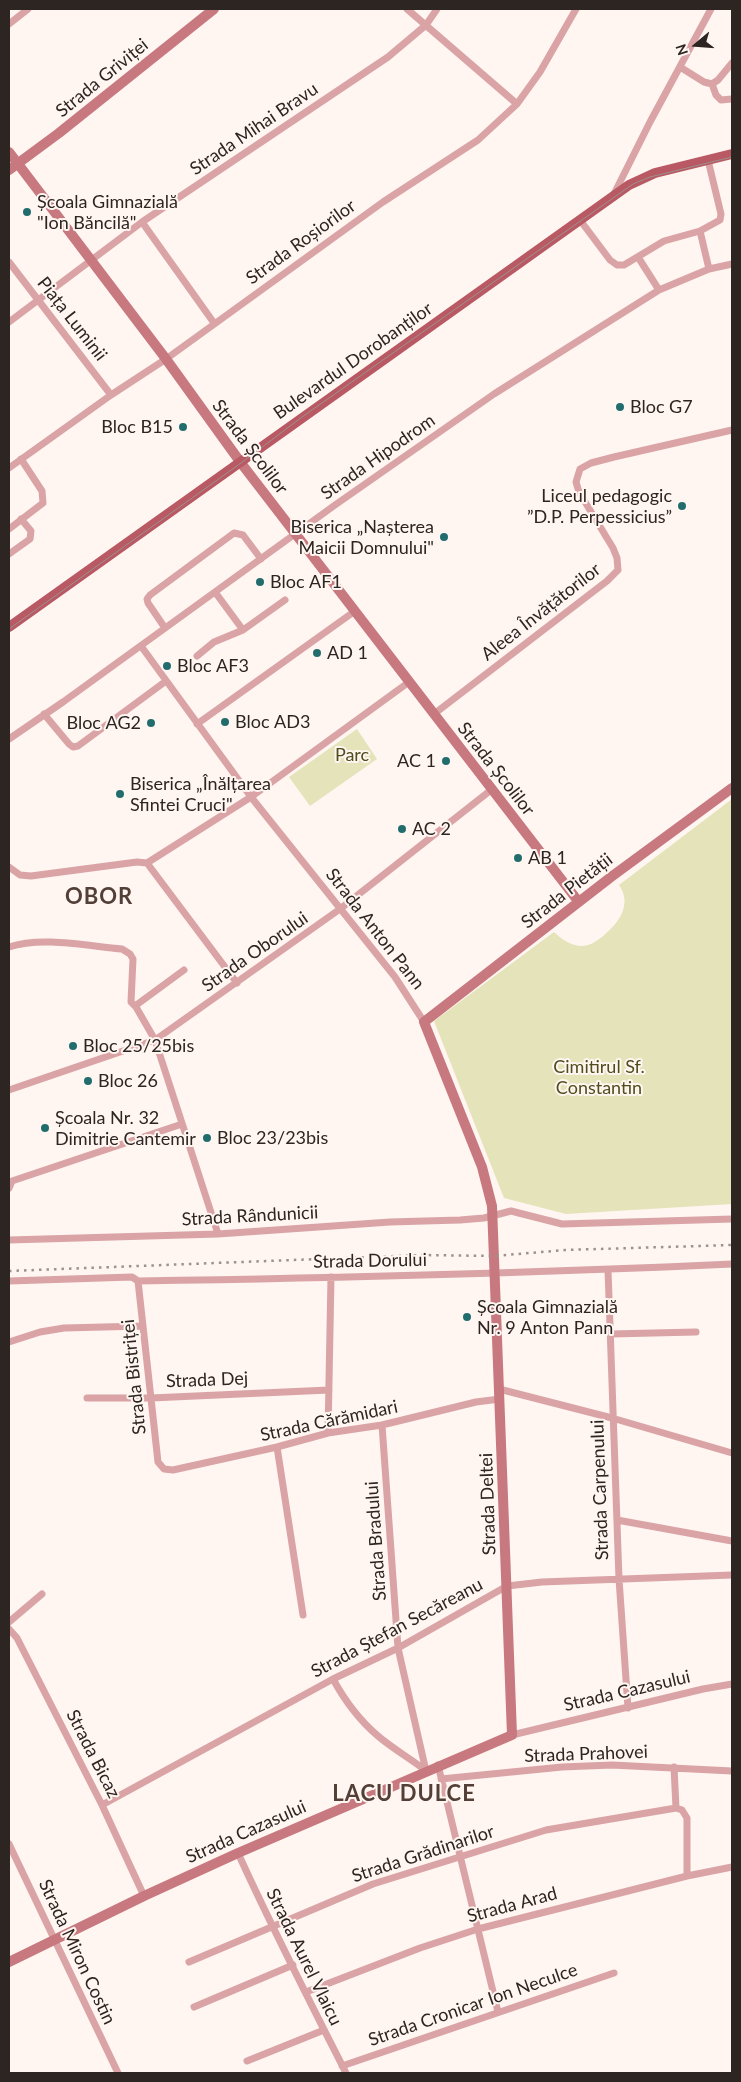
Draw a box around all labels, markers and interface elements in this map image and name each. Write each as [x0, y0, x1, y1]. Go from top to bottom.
north arrow [671, 20, 721, 70]
street label: Strada Griviței [51, 34, 153, 122]
text: N [672, 42, 691, 58]
street label: Strada Mihai Bravu [186, 78, 322, 180]
place label: Școala Gimnazială "Ion Băncilă" [37, 191, 178, 233]
street label: Strada Roșiorilor [242, 195, 360, 289]
marker: Școala Gimnazială "Ion Băncilă" [21, 206, 33, 218]
street label: Piața Luminii [33, 273, 111, 365]
street label: Bulevardul Dorobanților [269, 298, 437, 424]
street label: Strada Școlilor [207, 395, 293, 499]
place label: Bloc G7 [630, 396, 693, 418]
marker: Bloc G7 [614, 401, 626, 413]
street label: Strada Hipodrom [317, 410, 439, 504]
place label: Bloc B15 [101, 416, 173, 438]
marker: Bloc B15 [177, 421, 189, 433]
place label: Liceul pedagogic ”D.P. Perpessicius” [527, 485, 672, 528]
marker: Liceul pedagogic ”D.P. Perpessicius” [676, 500, 688, 512]
place label: Biserica „Nașterea Maicii Domnului" [291, 516, 434, 558]
marker: Biserica „Nașterea Maicii Domnului" [438, 531, 450, 543]
street label: Aleea Învățătorilor [477, 559, 605, 665]
place label: Bloc AF1 [270, 571, 342, 593]
marker: Bloc AF1 [254, 576, 266, 588]
place label: AD 1 [327, 642, 368, 664]
marker: AD 1 [311, 647, 323, 659]
place label: Bloc AF3 [177, 655, 249, 677]
marker: Bloc AF3 [161, 660, 173, 672]
place label: Bloc AD3 [235, 711, 310, 733]
place label: Bloc AG2 [66, 712, 141, 734]
marker: Bloc AD3 [219, 716, 231, 728]
marker: Bloc AG2 [145, 717, 157, 729]
street label: Strada Școlilor [453, 718, 539, 820]
park label: Parc [335, 744, 369, 766]
place label: AC 1 [397, 750, 436, 772]
marker: AC 1 [440, 755, 452, 767]
place label: Biserica „Înălțarea Sfintei Cruci" [130, 773, 271, 816]
marker: Biserica „Înălțarea Sfintei Cruci" [114, 788, 126, 800]
place label: AC 2 [412, 818, 451, 840]
marker: AC 2 [396, 823, 408, 835]
place label: AB 1 [528, 847, 567, 869]
street label: Strada Pietății [517, 849, 617, 933]
marker: AB 1 [512, 852, 524, 864]
street label: Strada Anton Pann [321, 864, 429, 994]
district label: OBOR [64, 884, 134, 910]
street label: Strada Oborului [198, 907, 312, 997]
place label: Bloc 25/25bis [83, 1035, 194, 1057]
marker: Bloc 25/25bis [67, 1040, 79, 1052]
park label: Cimitirul Sf. Constantin [553, 1056, 645, 1098]
place label: Bloc 26 [98, 1070, 158, 1092]
marker: Bloc 26 [82, 1075, 94, 1087]
place label: Școala Nr. 32 Dimitrie Cantemir [55, 1107, 196, 1150]
marker: Școala Nr. 32 Dimitrie Cantemir [39, 1122, 51, 1134]
place label: Bloc 23/23bis [217, 1127, 328, 1149]
marker: Bloc 23/23bis [201, 1132, 213, 1144]
street label: Strada Rândunicii [181, 1202, 319, 1230]
street label: Strada Dorului [313, 1249, 427, 1273]
place label: Școala Gimnazială Nr. 9 Anton Pann [477, 1296, 618, 1338]
marker: Școala Gimnazială Nr. 9 Anton Pann [461, 1311, 473, 1323]
street label: Strada Bistriței [117, 1318, 151, 1436]
street label: Strada Dej [166, 1368, 248, 1392]
street label: Strada Cărămidari [258, 1396, 400, 1446]
street label: Strada Carpenului [587, 1419, 613, 1561]
street label: Strada Deltei [475, 1452, 501, 1556]
street label: Strada Bradului [361, 1480, 391, 1602]
street label: Strada Ștefan Secăreanu [307, 1574, 487, 1682]
street label: Strada Cazasului [562, 1666, 692, 1716]
street label: Strada Bicaz [62, 1706, 124, 1802]
street label: Strada Prahovei [524, 1741, 648, 1767]
district label: LACU DULCE [331, 1781, 477, 1807]
street label: Strada Cazasului [183, 1796, 309, 1868]
street label: Strada Grădinarilor [349, 1821, 497, 1887]
street label: Strada Miron Costin [34, 1876, 120, 2028]
street label: Strada Arad [465, 1883, 559, 1927]
street label: Strada Aurel Vlaicu [261, 1885, 347, 2029]
street label: Strada Cronicar Ion Neculce [366, 1959, 580, 2051]

